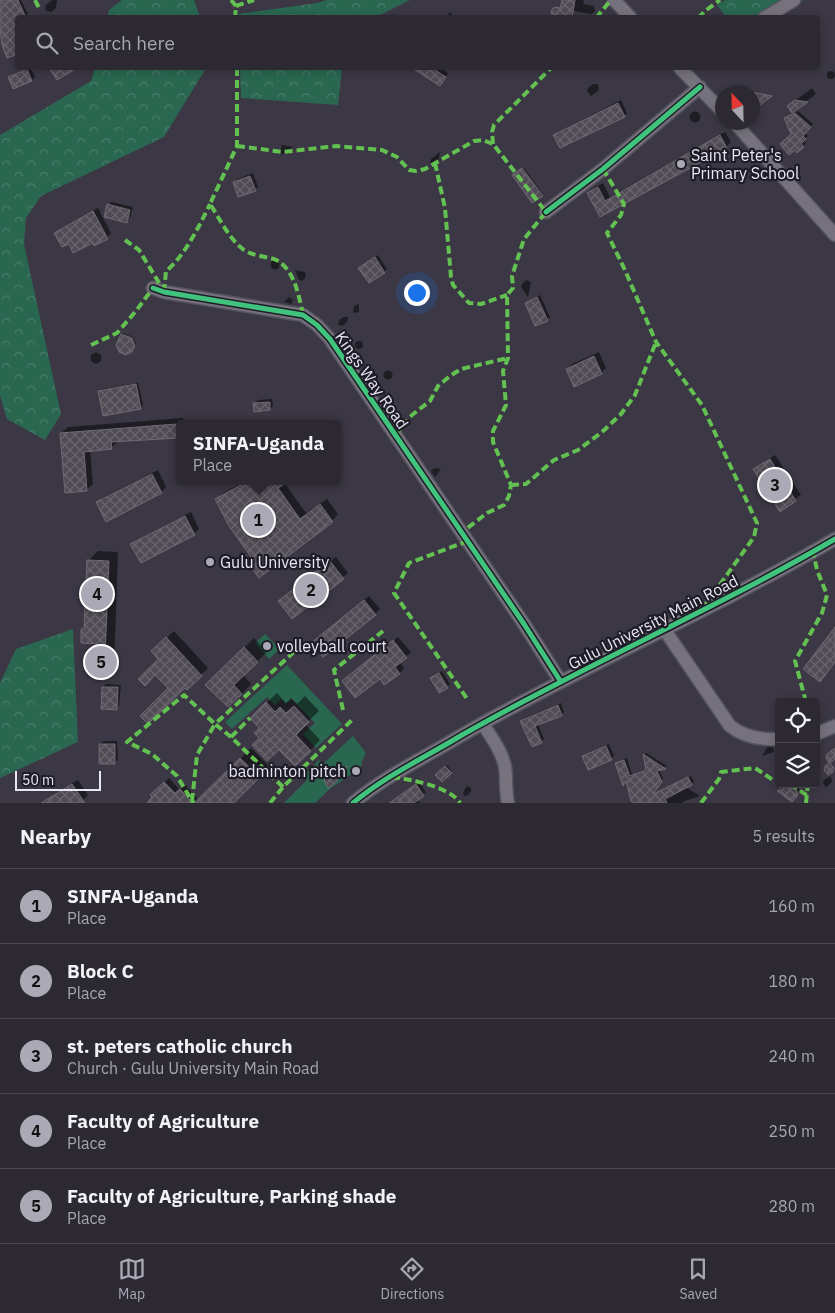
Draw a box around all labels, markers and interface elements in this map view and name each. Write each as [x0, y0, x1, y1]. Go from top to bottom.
search box [15, 15, 820, 70]
icon: search [33, 29, 61, 57]
text: Search here [73, 31, 175, 55]
north arrow [715, 85, 760, 130]
place label: Saint Peter's Primary School [691, 145, 799, 183]
marker: Saint Peter's Primary School [675, 158, 687, 170]
your location [404, 280, 430, 306]
street label: Kings Way Road [331, 327, 413, 433]
popup [176, 420, 341, 485]
text: SINFA-Uganda [193, 431, 324, 455]
text: Place [193, 455, 232, 475]
pin: 3 [759, 466, 791, 504]
pin: 1 [242, 501, 274, 539]
place label: Gulu University [220, 552, 329, 572]
marker: Gulu University [204, 556, 216, 568]
street label: Gulu University Main Road [565, 570, 741, 674]
pin: 2 [295, 571, 327, 609]
pin: 4 [81, 575, 113, 613]
place label: volleyball court [277, 636, 387, 656]
marker: volleyball court [261, 640, 273, 652]
pin: 5 [85, 643, 117, 681]
map controls [775, 698, 820, 788]
button: locate [775, 698, 820, 743]
button: layers [775, 743, 820, 788]
place label: badminton pitch [228, 761, 346, 781]
marker: badminton pitch [350, 765, 362, 777]
scale bar [15, 768, 101, 791]
text: 50 m [22, 771, 54, 789]
text: Nearby [20, 822, 91, 850]
text: 5 results [752, 826, 815, 846]
text: SINFA-Uganda [67, 884, 199, 908]
text: 1 [31, 896, 41, 916]
text: 160 m [768, 896, 815, 916]
text: Place [67, 908, 106, 928]
text: Block C [67, 959, 134, 983]
text: 2 [31, 971, 41, 991]
text: 180 m [768, 971, 815, 991]
text: Place [67, 983, 106, 1003]
text: st. peters catholic church [67, 1034, 292, 1058]
text: 3 [31, 1046, 41, 1066]
text: 240 m [768, 1046, 815, 1066]
text: Church · Gulu University Main Road [67, 1058, 319, 1078]
text: Faculty of Agriculture [67, 1109, 259, 1133]
text: 4 [31, 1121, 41, 1141]
text: 250 m [768, 1121, 815, 1141]
text: Place [67, 1133, 106, 1153]
text: Faculty of Agriculture, Parking shade [67, 1184, 397, 1208]
text: 5 [31, 1196, 41, 1216]
text: 280 m [768, 1196, 815, 1216]
text: Place [67, 1208, 106, 1228]
tab: Map [118, 1255, 146, 1303]
tab: Directions [381, 1255, 444, 1303]
tab: Saved [679, 1255, 717, 1303]

